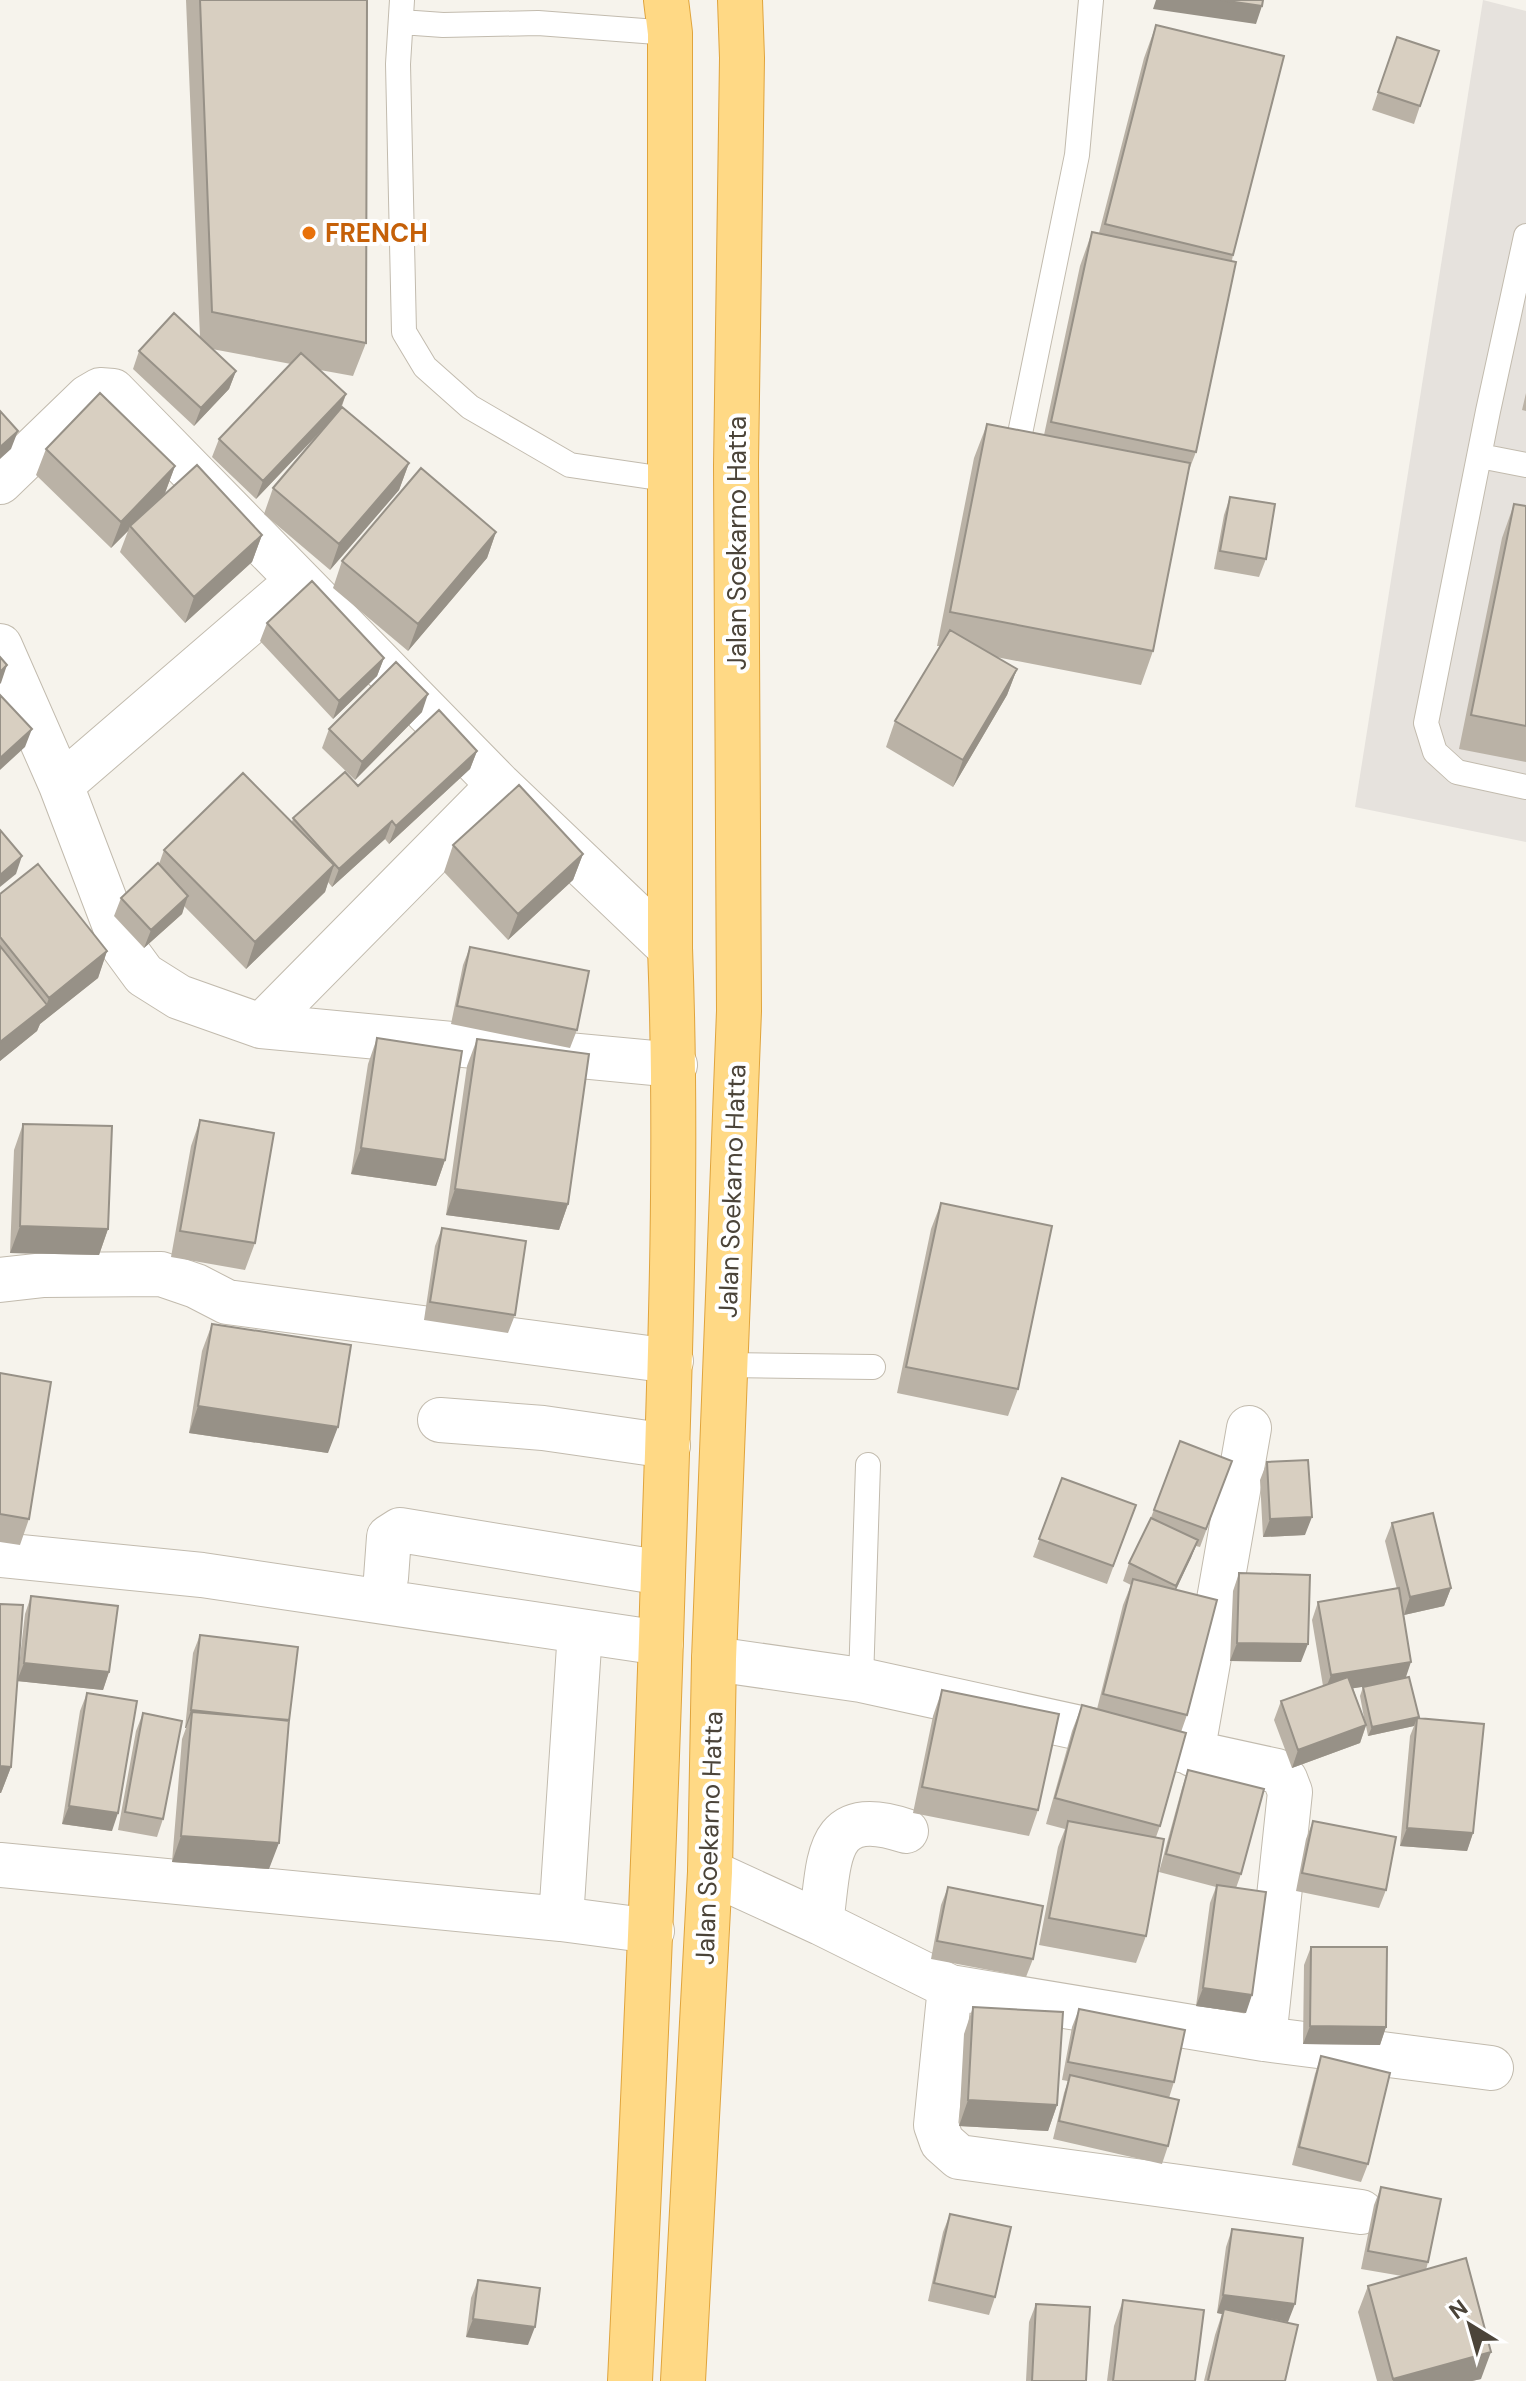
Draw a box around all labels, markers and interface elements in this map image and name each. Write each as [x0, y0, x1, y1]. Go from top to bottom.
place label: FRENCH [325, 216, 428, 250]
marker: FRENCH [300, 224, 318, 242]
street label: Jalan Soekarno Hatta [720, 416, 754, 670]
street label: Jalan Soekarno Hatta [711, 1063, 753, 1319]
street label: Jalan Soekarno Hatta [688, 1710, 730, 1966]
north arrow [1430, 2285, 1510, 2365]
text: N [1443, 2293, 1473, 2326]

